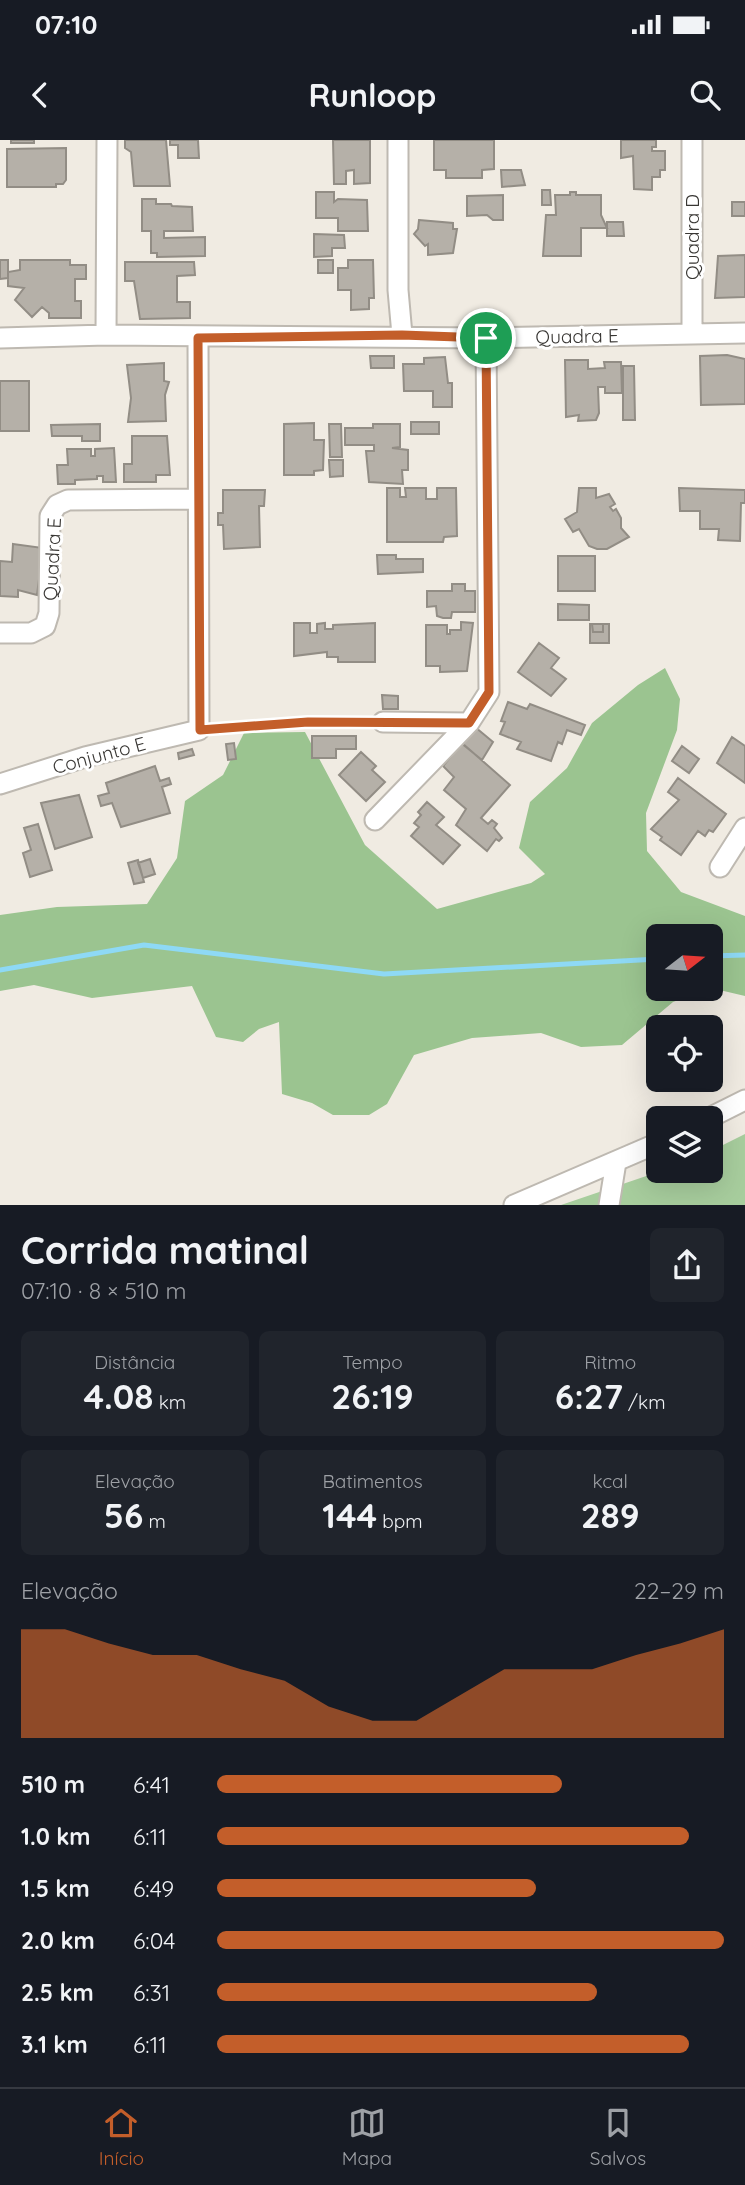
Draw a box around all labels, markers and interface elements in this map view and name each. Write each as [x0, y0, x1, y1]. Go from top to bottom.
text: 07:10 [35, 8, 97, 41]
text: Runloop [309, 75, 436, 115]
icon: back [21, 76, 59, 114]
icon: search [686, 76, 724, 114]
street label: Quadra D [680, 194, 704, 280]
pin [456, 308, 516, 368]
icon: arrive [467, 319, 505, 357]
street label: Quadra E [535, 323, 619, 349]
street label: Quadra E [38, 517, 66, 601]
street label: Conjunto E [50, 731, 148, 779]
north arrow [646, 924, 723, 1001]
map controls [646, 924, 723, 1183]
button: locate [646, 1015, 723, 1092]
button: layers [646, 1106, 723, 1183]
text: Corrida matinal [21, 1226, 309, 1274]
button: share [650, 1228, 724, 1302]
text: 07:10 · 8 × 510 m [21, 1276, 186, 1305]
text: Distância [94, 1350, 175, 1374]
text: Tempo [342, 1350, 403, 1374]
text: Ritmo [584, 1350, 636, 1374]
text: 4.08 [84, 1374, 153, 1418]
text: 26:19 [331, 1374, 414, 1418]
text: 6:27 [555, 1374, 623, 1418]
text: km [153, 1390, 186, 1414]
text: /km [623, 1390, 665, 1414]
text: Elevação [95, 1469, 175, 1493]
text: Batimentos [322, 1469, 423, 1493]
text: kcal [592, 1469, 628, 1493]
text: 56 [104, 1493, 143, 1537]
text: 144 [322, 1493, 377, 1537]
text: 289 [581, 1493, 640, 1537]
text: m [143, 1509, 166, 1533]
text: bpm [377, 1509, 423, 1533]
text: Elevação [21, 1576, 118, 1605]
text: 22–29 m [634, 1576, 724, 1605]
text: 510 m [21, 1770, 85, 1799]
text: 6:41 [133, 1770, 170, 1799]
text: 1.0 km [21, 1822, 91, 1851]
text: 6:11 [133, 1822, 167, 1851]
text: 1.5 km [21, 1874, 90, 1903]
text: 6:49 [133, 1874, 174, 1903]
text: 2.0 km [21, 1926, 95, 1955]
text: 6:04 [133, 1926, 175, 1955]
text: 2.5 km [21, 1978, 94, 2007]
text: 6:31 [133, 1978, 170, 2007]
text: 3.1 km [21, 2030, 88, 2059]
text: 6:11 [133, 2030, 167, 2059]
tab: Início [99, 2104, 144, 2170]
tab: Mapa [342, 2104, 392, 2170]
tab: Salvos [590, 2104, 646, 2170]

